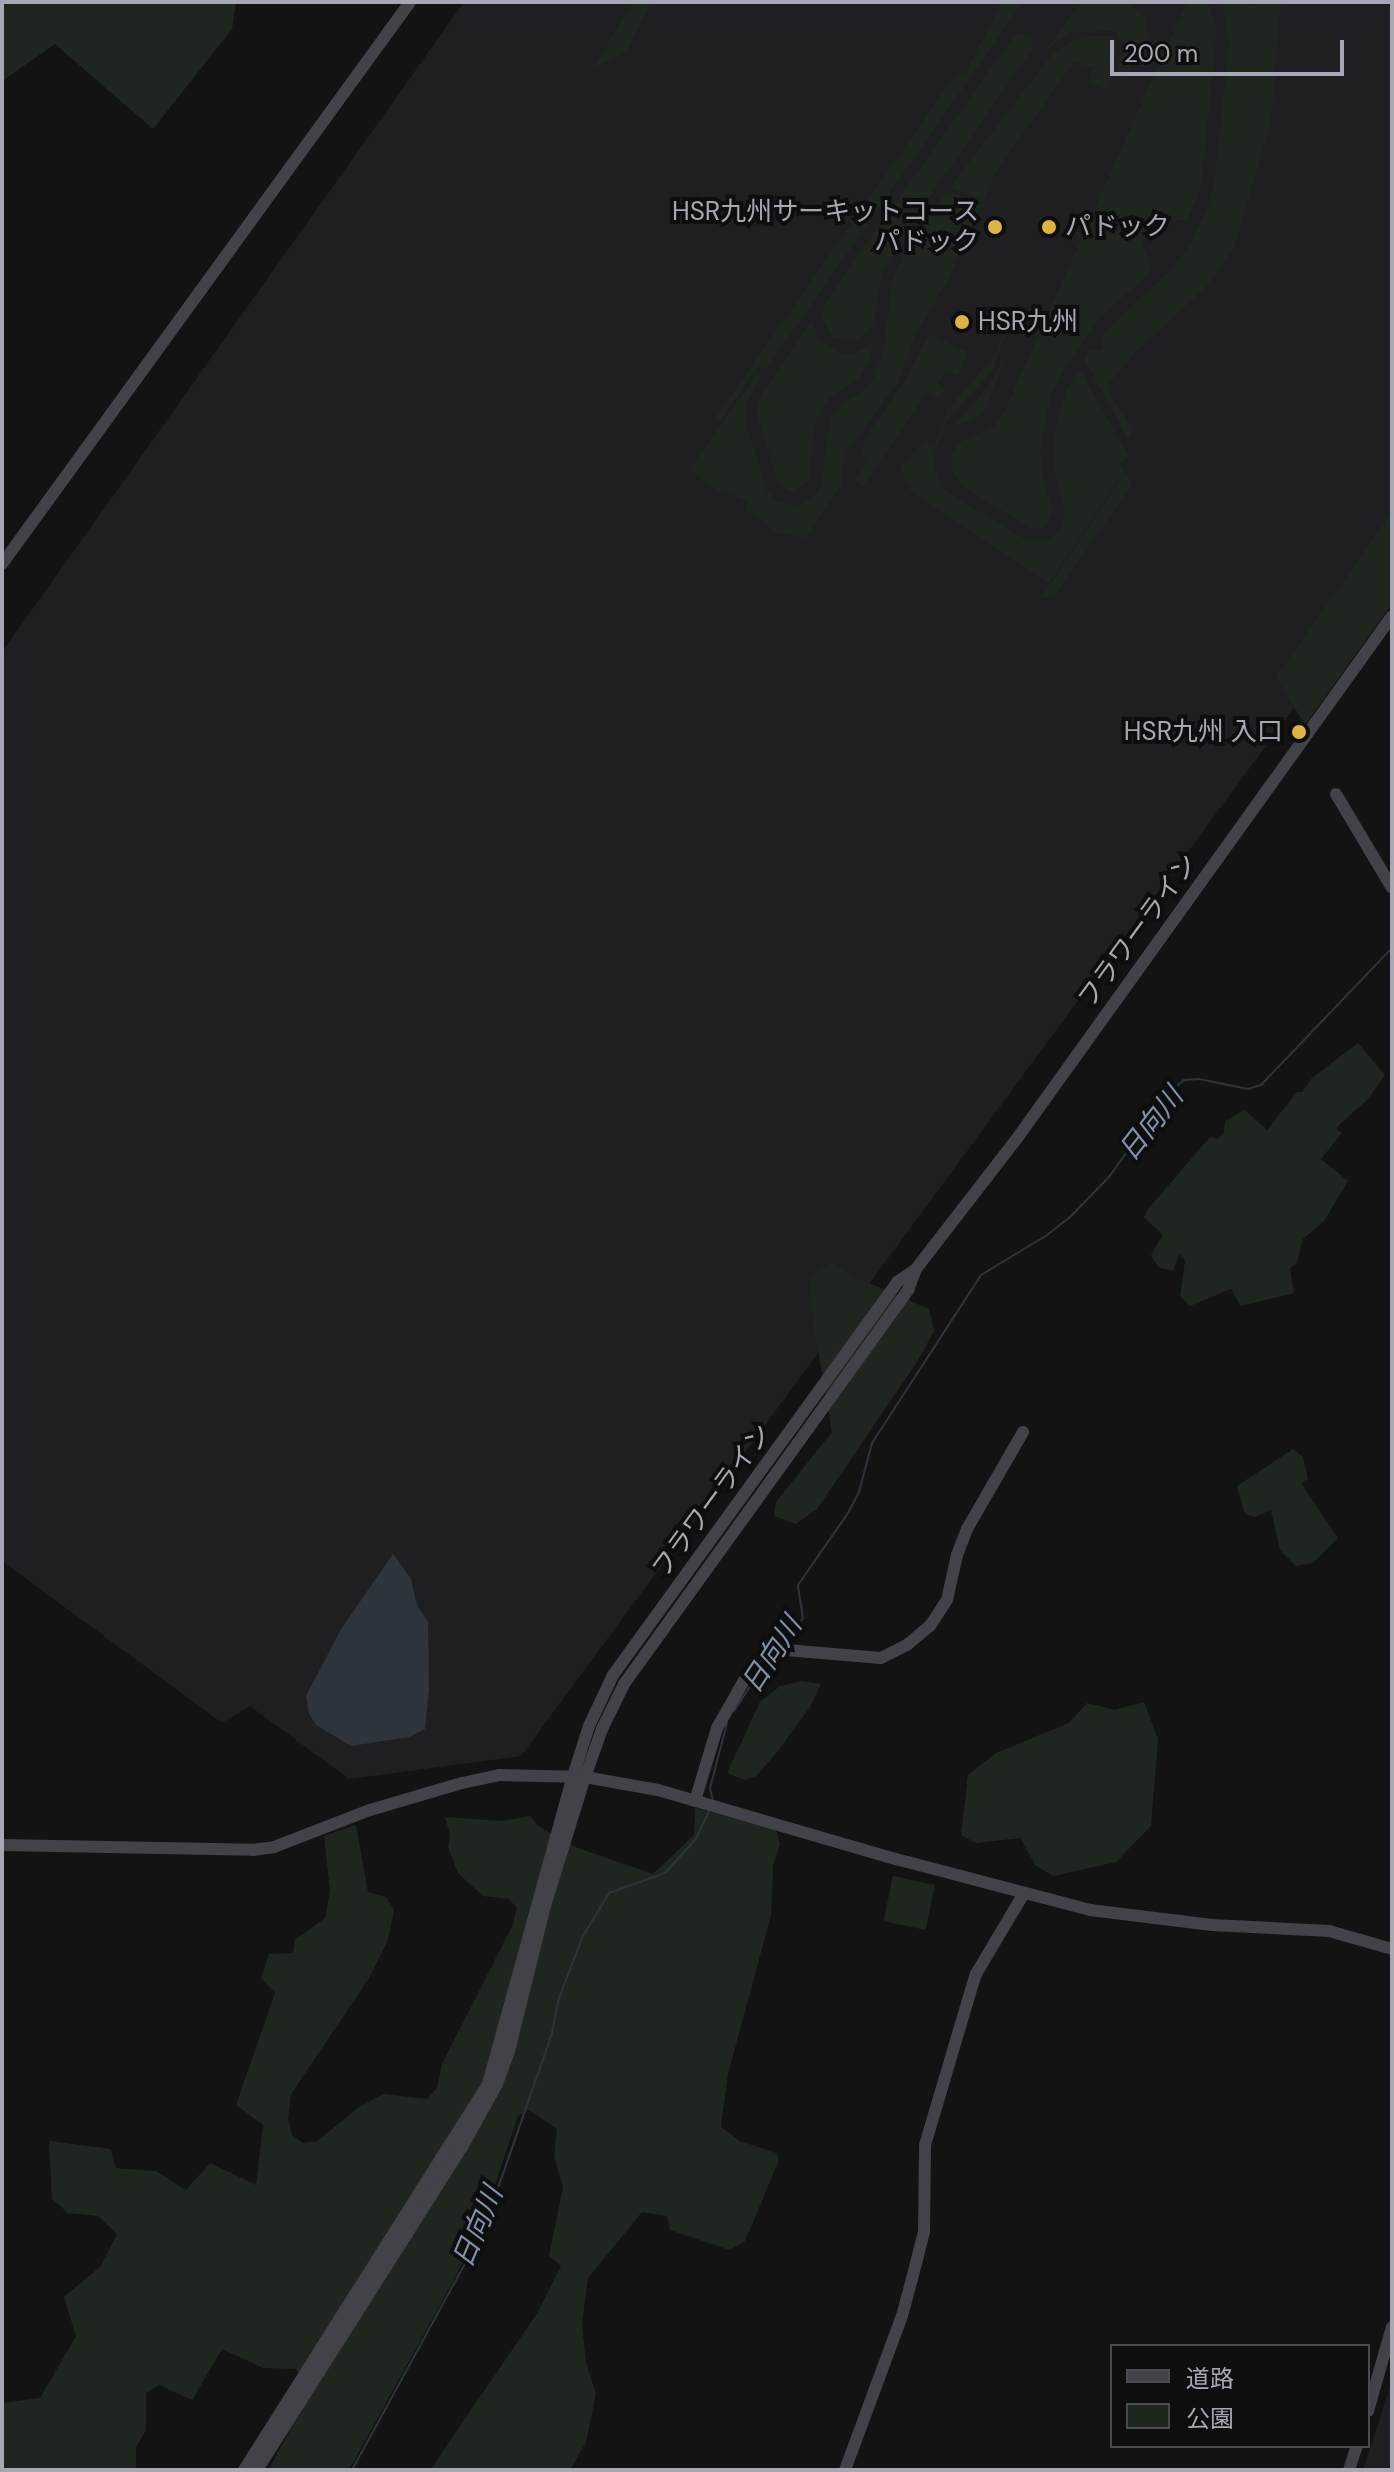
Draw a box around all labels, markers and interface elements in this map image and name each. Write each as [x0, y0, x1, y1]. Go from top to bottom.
scale bar [1114, 24, 1348, 74]
text: 200 m [1124, 38, 1198, 69]
place label: HSR九州サーキットコース パドック [671, 196, 979, 258]
place label: パドック [1065, 211, 1169, 243]
marker: HSR九州サーキットコース パドック [986, 218, 1004, 236]
marker: パドック [1040, 218, 1058, 236]
place label: HSR九州 [978, 306, 1078, 338]
marker: HSR九州 [953, 313, 971, 331]
place label: HSR九州 入口 [1124, 716, 1283, 748]
marker: HSR九州 入口 [1290, 723, 1308, 741]
street label: フラワーライン [1072, 848, 1204, 1014]
water label: 日向川 [1112, 1081, 1190, 1167]
street label: フラワーライン [646, 1418, 778, 1584]
water label: 日向川 [735, 1611, 809, 1699]
water label: 日向川 [446, 2182, 510, 2272]
legend [1110, 2344, 1370, 2448]
text: 道路 [1186, 2363, 1234, 2394]
text: 公園 [1186, 2403, 1234, 2434]

